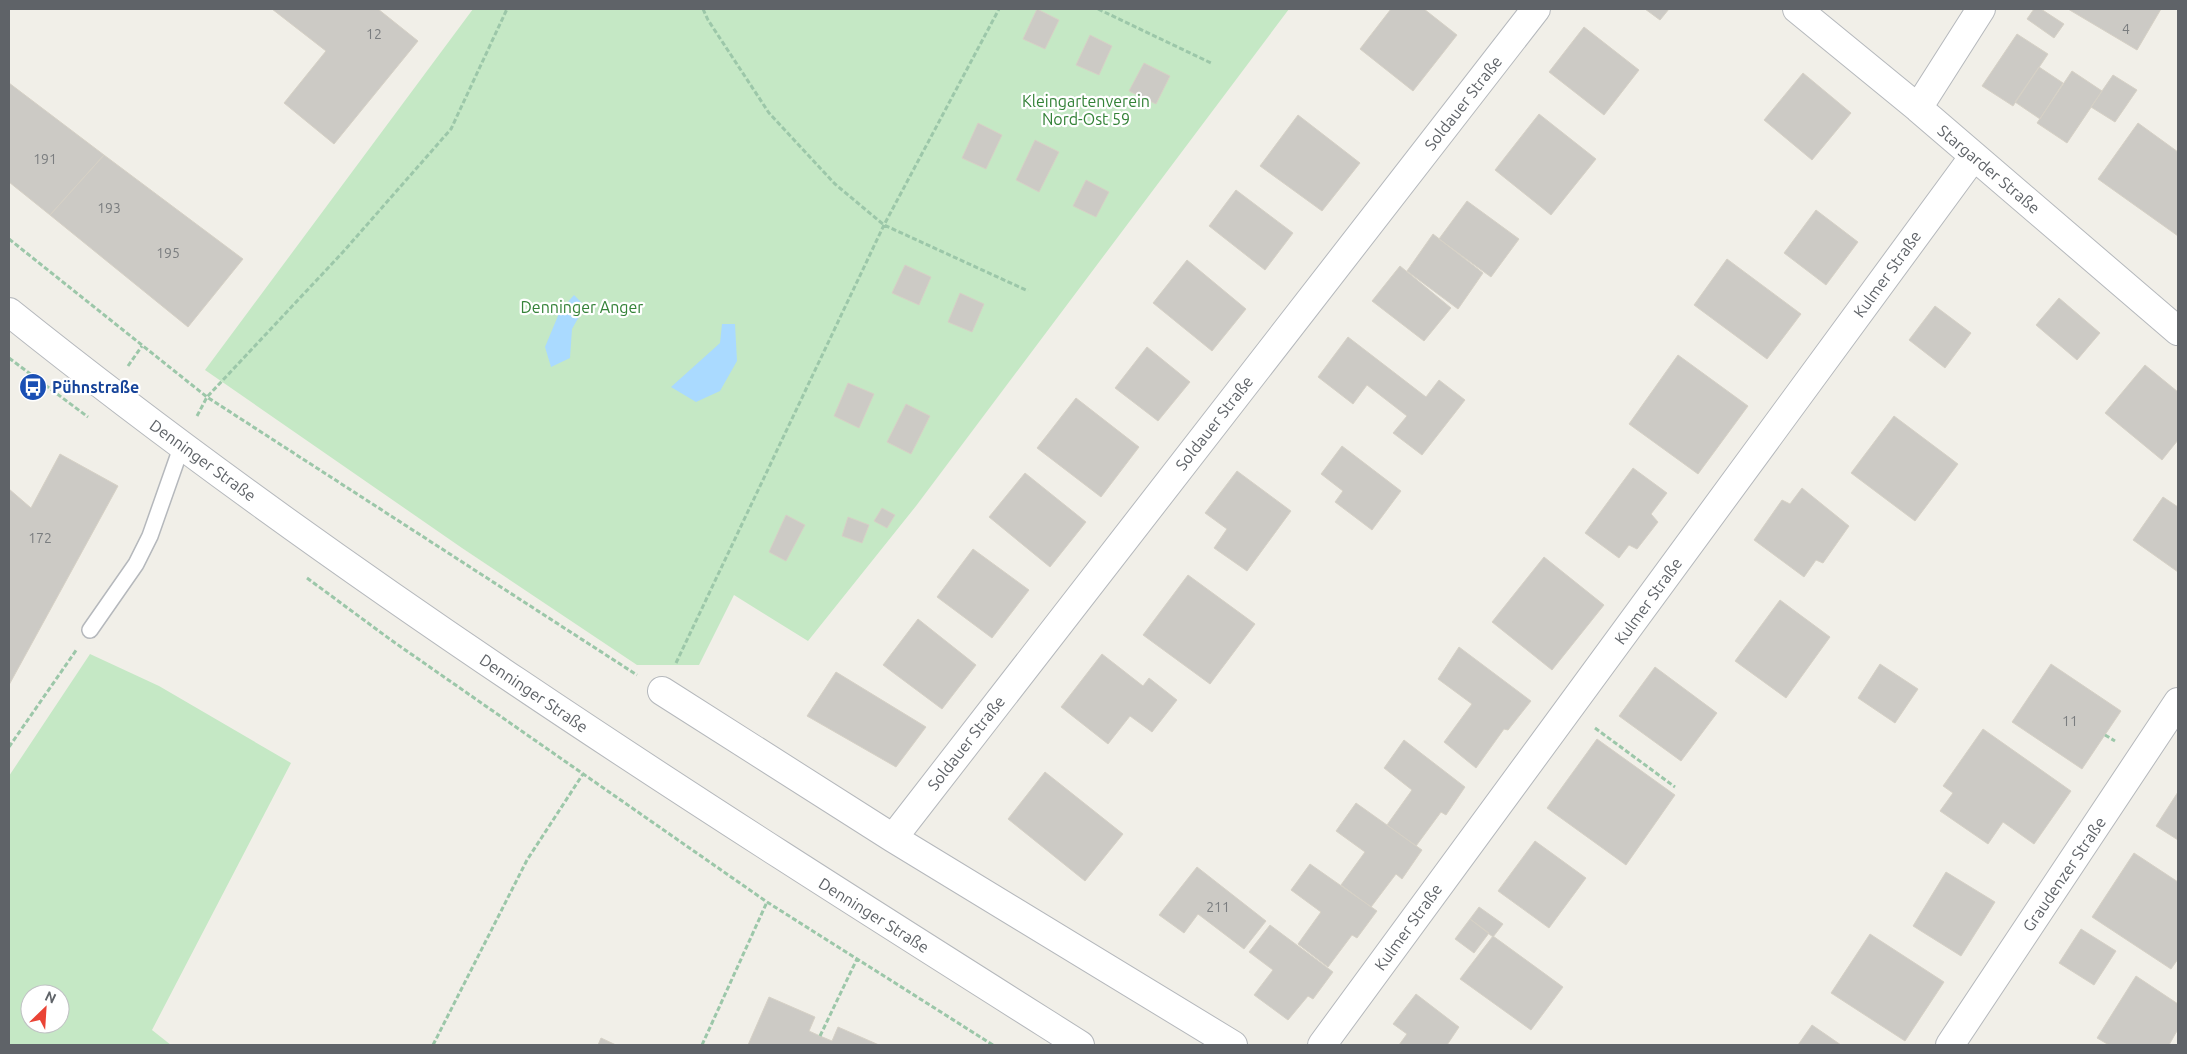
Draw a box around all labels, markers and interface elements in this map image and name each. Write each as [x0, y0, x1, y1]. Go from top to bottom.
house number: 4 [2122, 21, 2130, 37]
house number: 12 [366, 26, 382, 42]
street label: Soldauer Straße [1421, 52, 1505, 154]
park label: Kleingartenverein Nord-Ost 59 [1022, 92, 1150, 128]
street label: Stargarder Straße [1934, 121, 2044, 217]
house number: 191 [33, 151, 57, 167]
house number: 193 [97, 200, 121, 216]
street label: Kulmer Straße [1850, 227, 1924, 321]
house number: 195 [156, 245, 180, 261]
park label: Denninger Anger [521, 298, 643, 316]
bus stop icon: Pühnstraße [18, 372, 48, 402]
street label: Soldauer Straße [1172, 372, 1256, 474]
place label: Pühnstraße [52, 378, 139, 396]
street label: Denninger Straße [146, 416, 260, 504]
house number: 172 [28, 530, 52, 546]
street label: Kulmer Straße [1611, 554, 1685, 648]
street label: Denninger Straße [476, 650, 592, 736]
street label: Soldauer Straße [924, 692, 1008, 794]
house number: 11 [2062, 713, 2078, 729]
street label: Graudenzer Straße [2019, 813, 2109, 935]
street label: Denninger Straße [816, 874, 932, 956]
street label: Kulmer Straße [1371, 880, 1445, 974]
house number: 211 [1206, 899, 1230, 915]
north arrow [20, 984, 70, 1034]
text: N [42, 988, 59, 1007]

